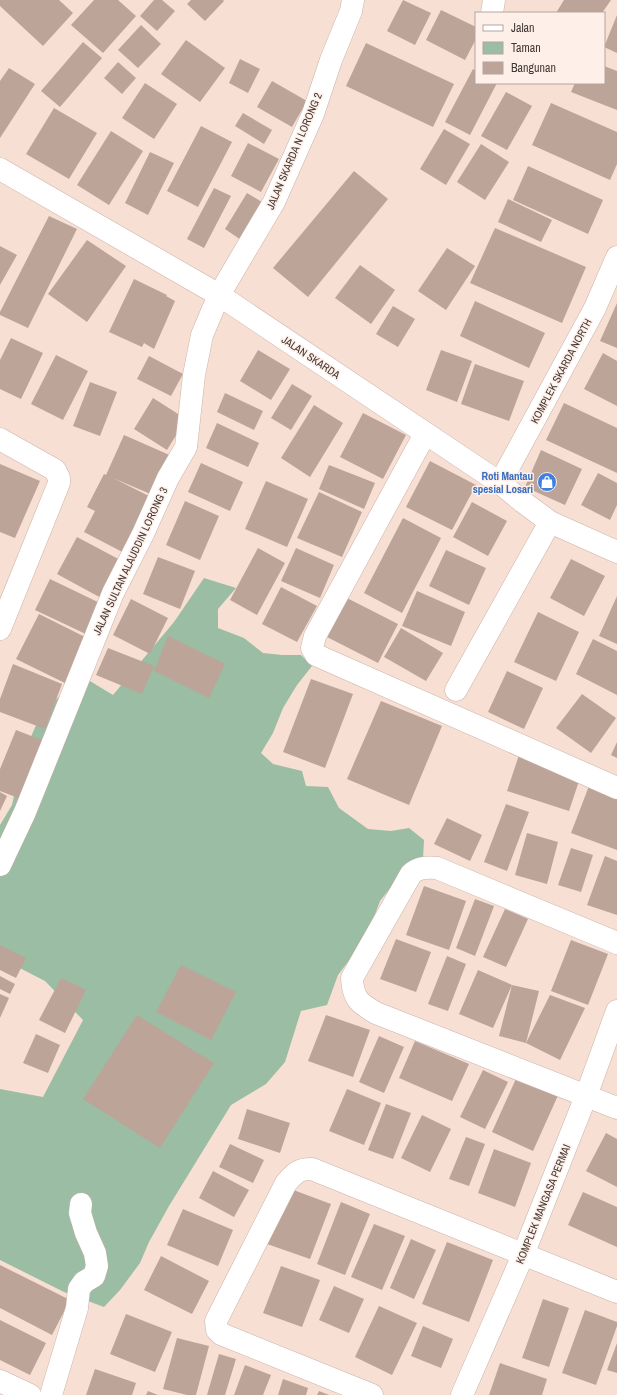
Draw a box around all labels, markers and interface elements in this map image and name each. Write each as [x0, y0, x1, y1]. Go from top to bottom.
legend [475, 12, 605, 84]
text: Jalan [511, 20, 535, 36]
text: Taman [511, 40, 541, 56]
text: Bangunan [511, 60, 556, 76]
street label: JALAN SKARDA N LORONG 2 [263, 91, 325, 211]
street label: KOMPLEK SKARDA NORTH [527, 316, 595, 426]
street label: JALAN SKARDA [279, 332, 344, 382]
place label: Roti Mantau spesial Losari [473, 469, 533, 496]
shop icon: Roti Mantau spesial Losari [536, 471, 558, 493]
street label: JALAN SULTAN ALAUDDIN LORONG 3 [90, 485, 170, 637]
street label: KOMPLEK MANGASA PERMAI [513, 1142, 573, 1266]

